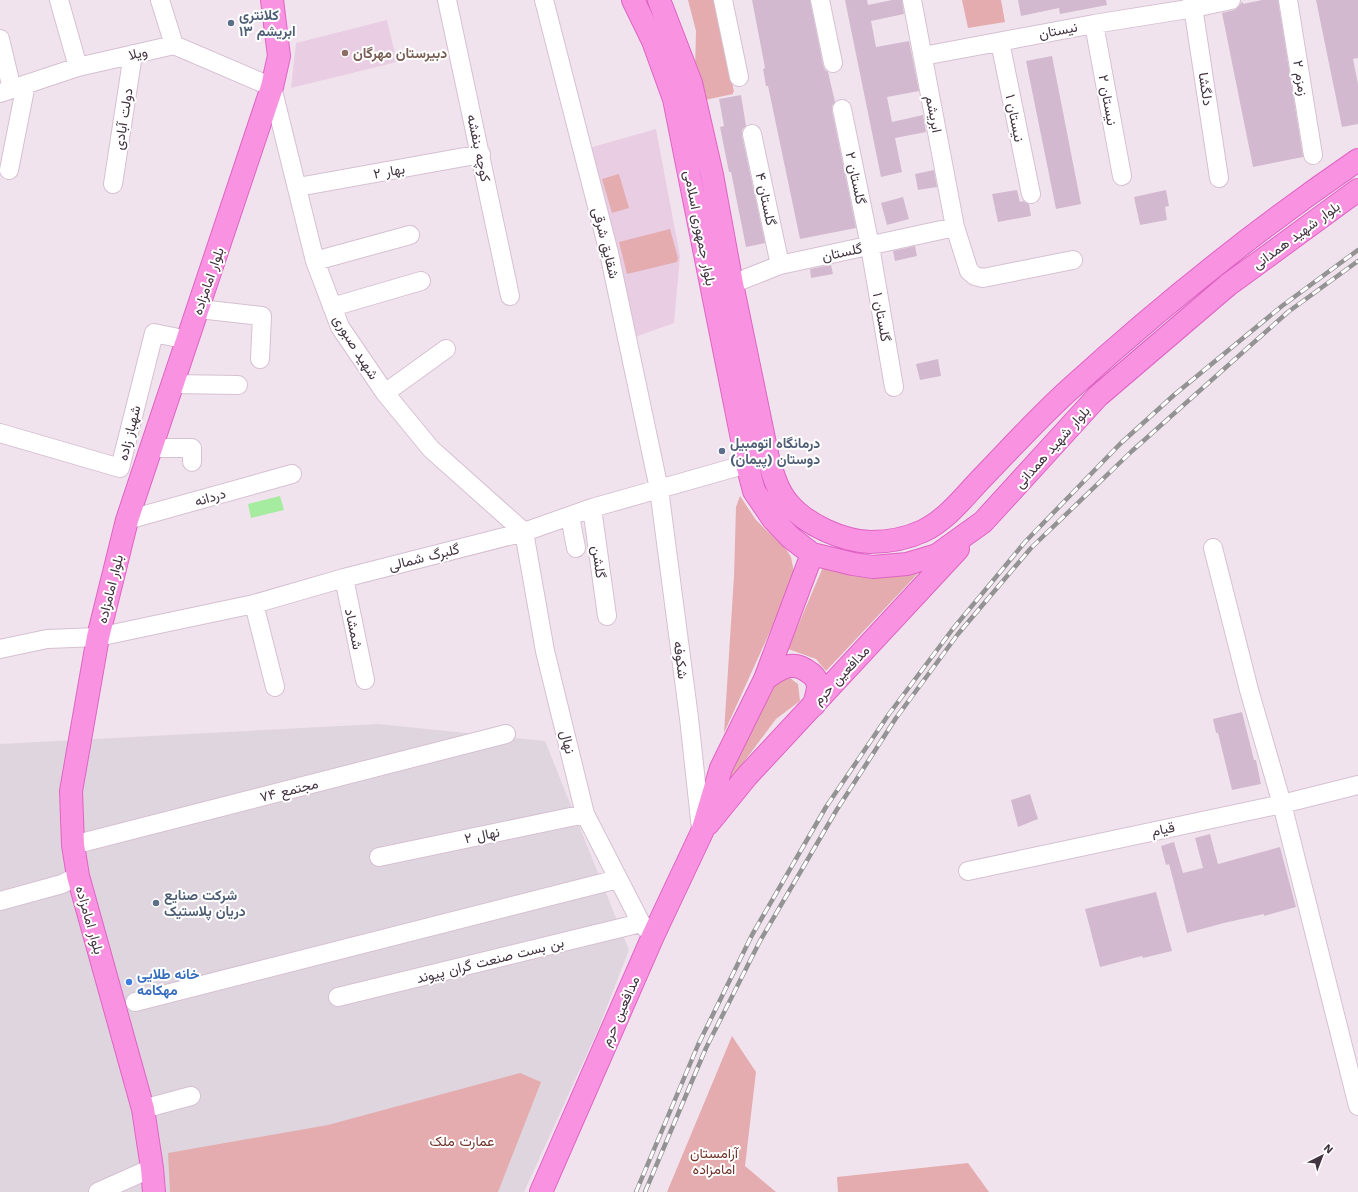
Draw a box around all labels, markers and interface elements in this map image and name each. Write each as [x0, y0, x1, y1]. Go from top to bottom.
place label: کلانتری ۱۳ ابریشم [239, 7, 296, 40]
marker: کلانتری ۱۳ ابریشم [226, 18, 236, 28]
street label: نیستان [1037, 18, 1079, 43]
street label: ویلا [127, 43, 149, 64]
place label: دبیرستان مهرگان [353, 45, 447, 62]
marker: دبیرستان مهرگان [340, 48, 350, 58]
street label: زمزم ۲ [1289, 59, 1312, 97]
street label: دلگشا [1195, 71, 1217, 107]
street label: نیستان ۲ [1095, 73, 1120, 127]
street label: دولت آبادی [110, 87, 137, 151]
street label: نیستان ۱ [1002, 93, 1027, 143]
street label: ابریشم [922, 94, 945, 134]
street label: کوچه بنفشه [462, 113, 494, 184]
street label: گلستان ۲ [842, 150, 869, 206]
street label: بهار ۲ [372, 160, 406, 183]
street label: بلوار جمهوری اسلامی [680, 169, 719, 287]
street label: گلستان ۴ [752, 171, 779, 227]
street label: بلوار شهید همدانی [1249, 198, 1344, 273]
street label: شقایق شرقی [588, 206, 623, 280]
street label: گلستان [820, 240, 864, 265]
street label: بلوار امامزاده [189, 245, 228, 317]
street label: گلستان ۱ [869, 291, 894, 343]
street label: شهید صبوری [329, 312, 382, 383]
street label: بلوار شهید همدانی [1011, 403, 1094, 492]
street label: شهباز زاده [114, 404, 145, 463]
place label: درمانگاه اتومبیل دوستان (پیمان) [730, 435, 820, 469]
marker: درمانگاه اتومبیل دوستان (پیمان) [717, 446, 727, 456]
street label: دردانه [193, 485, 228, 510]
street label: گلبرگ شمالی [387, 540, 461, 575]
street label: گلشن [588, 545, 609, 579]
street label: بلوار امامزاده [94, 553, 127, 625]
street label: شمشاد [342, 607, 366, 651]
street label: شکوفه [670, 640, 691, 680]
street label: مدافعین حرم [810, 642, 873, 709]
street label: نهال [555, 729, 579, 756]
street label: مجتمع ۷۴ [258, 775, 321, 808]
street label: قیام [1150, 819, 1176, 840]
street label: نهال ۲ [463, 823, 502, 848]
street label: بلوار امامزاده [72, 884, 107, 956]
place label: شرکت صنایع دریان پلاستیک [164, 887, 246, 921]
marker: شرکت صنایع دریان پلاستیک [151, 898, 161, 908]
street label: بن بست صنعت گران پیوند [415, 934, 566, 988]
place label: خانه طلایی مهکامه [137, 966, 200, 999]
street label: مدافعین حرم [597, 973, 643, 1049]
marker: خانه طلایی مهکامه [124, 977, 134, 987]
park label: عمارت ملک [430, 1133, 494, 1150]
north arrow [1302, 1136, 1342, 1176]
text: N [1321, 1141, 1336, 1156]
park label: آرامستان امامزاده [690, 1145, 740, 1178]

